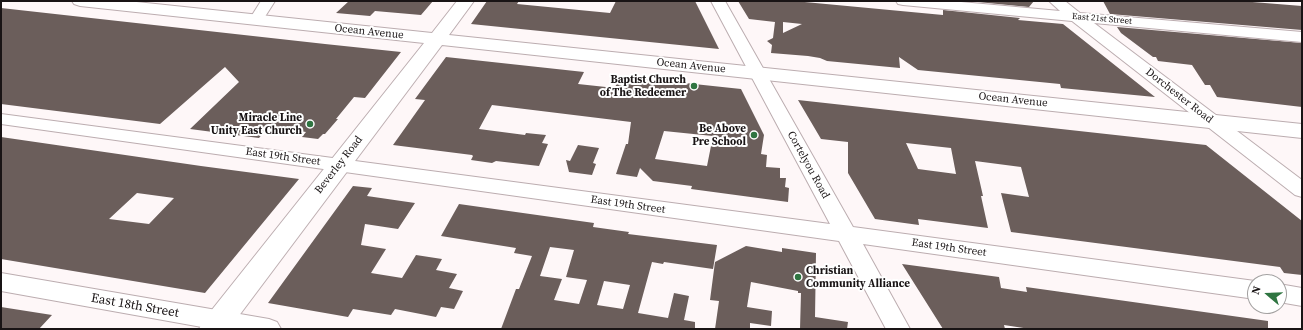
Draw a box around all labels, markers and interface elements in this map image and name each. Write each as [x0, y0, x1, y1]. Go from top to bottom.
street label: East 21st Street [1072, 11, 1132, 27]
street label: Ocean Avenue [334, 22, 404, 42]
street label: Ocean Avenue [656, 56, 726, 76]
street label: Dorchester Road [1143, 66, 1215, 126]
place label: Baptist Church of The Redeemer [600, 73, 686, 99]
marker: Baptist Church of The Redeemer [689, 81, 699, 91]
street label: Ocean Avenue [978, 90, 1048, 110]
place label: Miracle Line Unity East Church [211, 111, 302, 137]
marker: Miracle Line Unity East Church [305, 119, 315, 129]
place label: Be Above Pre School [692, 122, 746, 148]
street label: Cortelyou Road [784, 129, 832, 201]
marker: Be Above Pre School [749, 130, 759, 140]
street label: Beverley Road [312, 133, 366, 197]
street label: East 19th Street [245, 145, 321, 169]
street label: East 19th Street [590, 193, 666, 217]
street label: East 19th Street [911, 236, 987, 260]
place label: Christian Community Alliance [806, 264, 910, 290]
marker: Christian Community Alliance [793, 272, 803, 282]
north arrow [1247, 274, 1287, 314]
text: N [1248, 284, 1265, 296]
street label: East 18th Street [90, 291, 180, 321]

